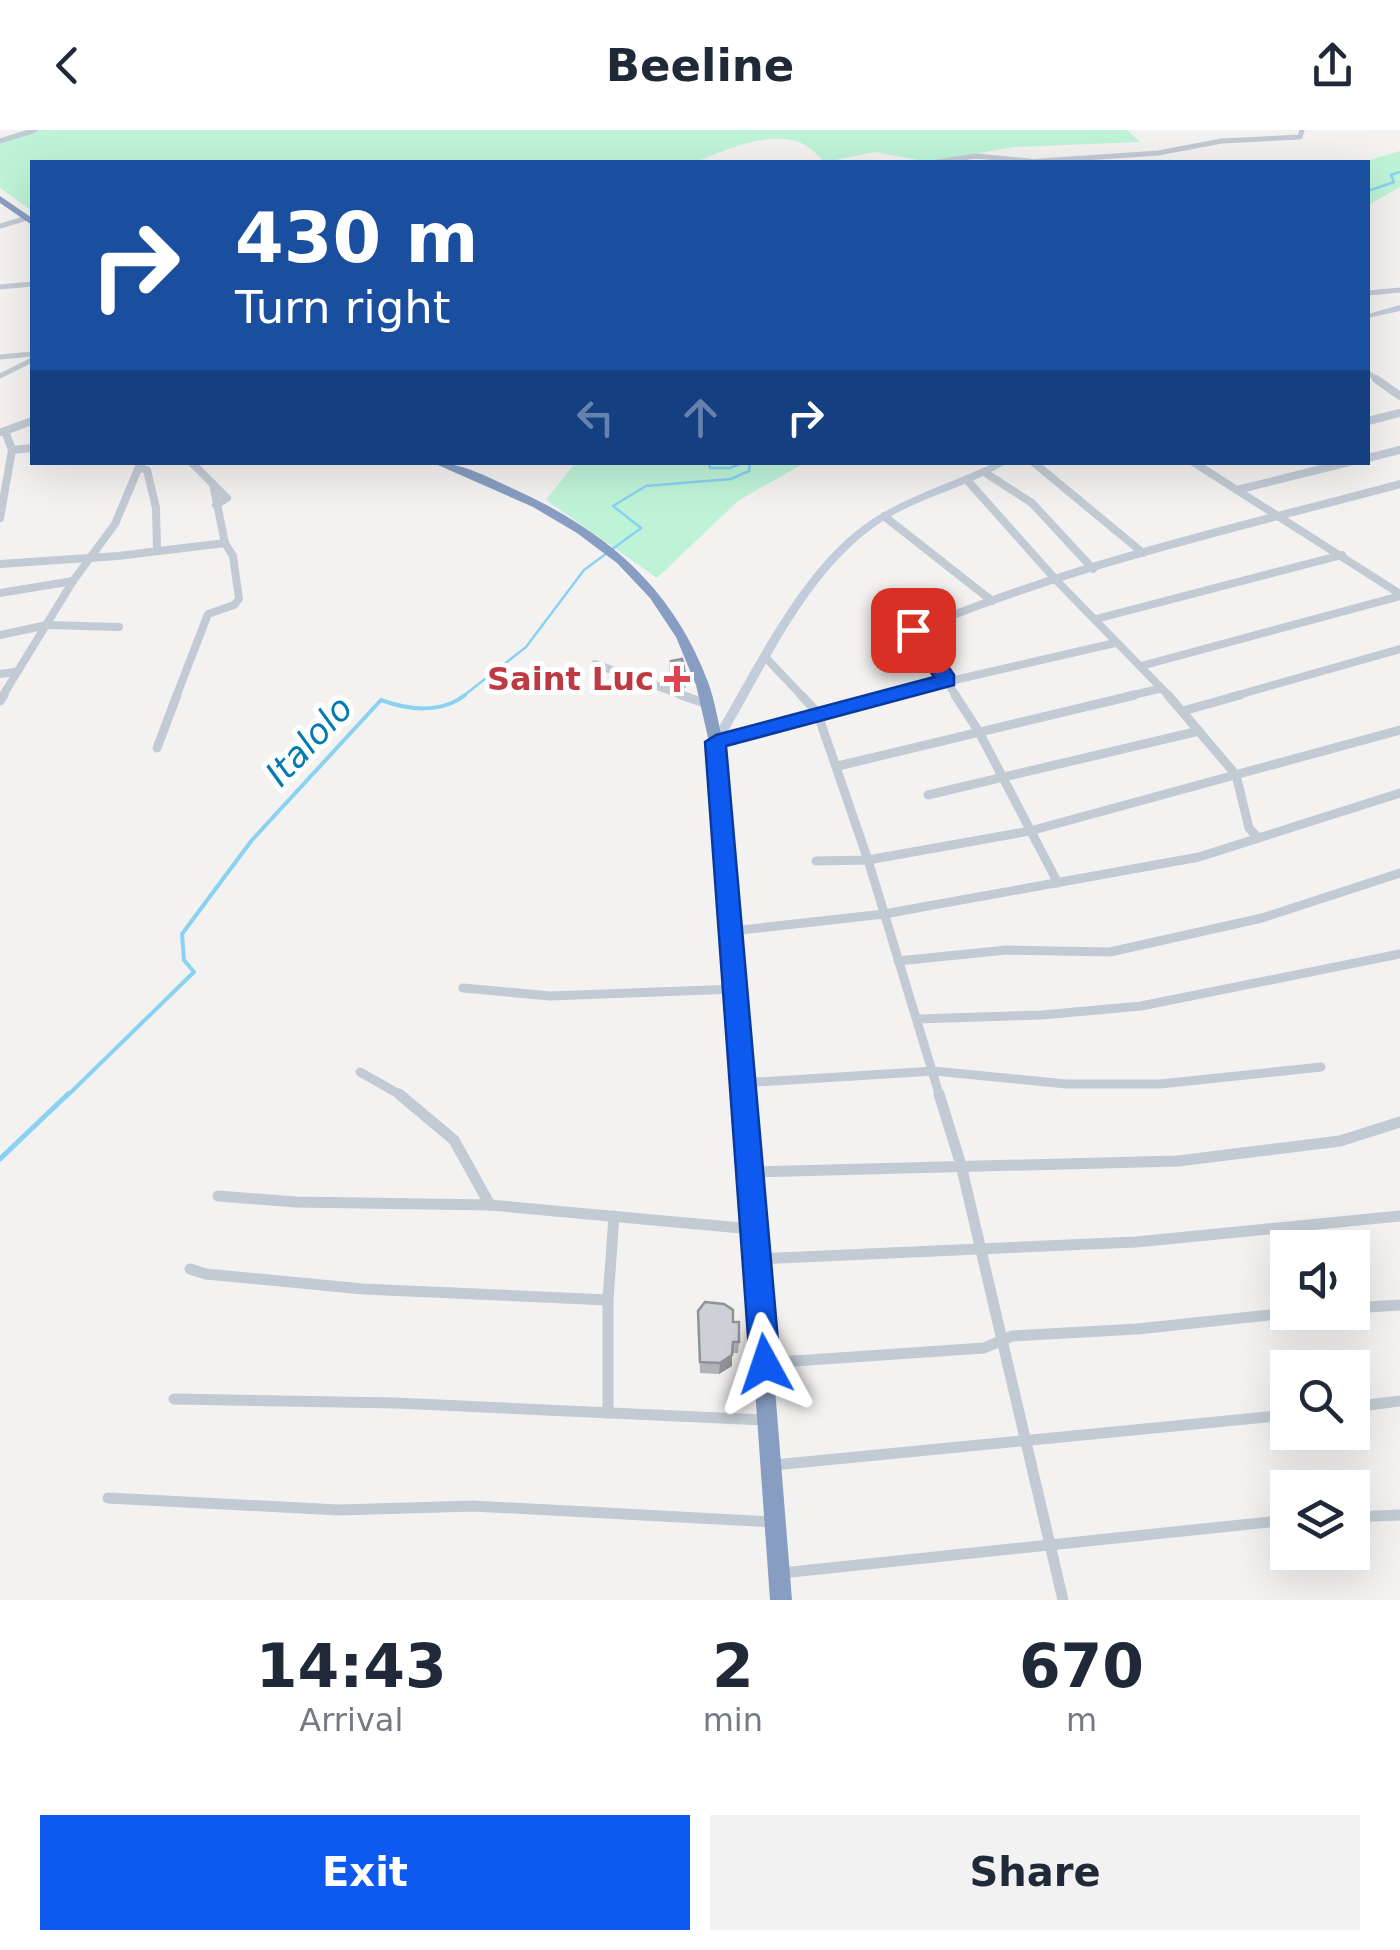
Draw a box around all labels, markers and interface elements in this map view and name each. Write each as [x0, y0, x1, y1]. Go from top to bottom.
icon: back [40, 38, 95, 93]
icon: share [1305, 38, 1360, 93]
text: Beeline [606, 39, 794, 92]
text: 430 m [235, 197, 478, 279]
icon: right [70, 200, 200, 330]
text: Turn right [235, 281, 450, 334]
icon: left [568, 390, 623, 445]
icon: ahead [673, 390, 728, 445]
icon: right [778, 390, 833, 445]
pin [871, 588, 956, 673]
icon: arrive [886, 603, 941, 658]
place label: Saint Luc [487, 660, 654, 698]
marker: Saint Luc [664, 666, 690, 692]
water label: Italolo [258, 688, 360, 794]
map controls [1270, 1230, 1370, 1570]
button: sound [1270, 1230, 1370, 1330]
position arrow [713, 1312, 817, 1416]
button: search [1270, 1350, 1370, 1450]
button: layers [1270, 1470, 1370, 1570]
text: 14:43 [256, 1631, 447, 1701]
text: 2 [712, 1631, 754, 1701]
text: 670 [1019, 1631, 1144, 1701]
text: Arrival [299, 1701, 403, 1739]
text: min [703, 1701, 763, 1739]
text: m [1066, 1701, 1097, 1739]
button: Exit [40, 1815, 690, 1930]
button: Share [710, 1815, 1360, 1930]

